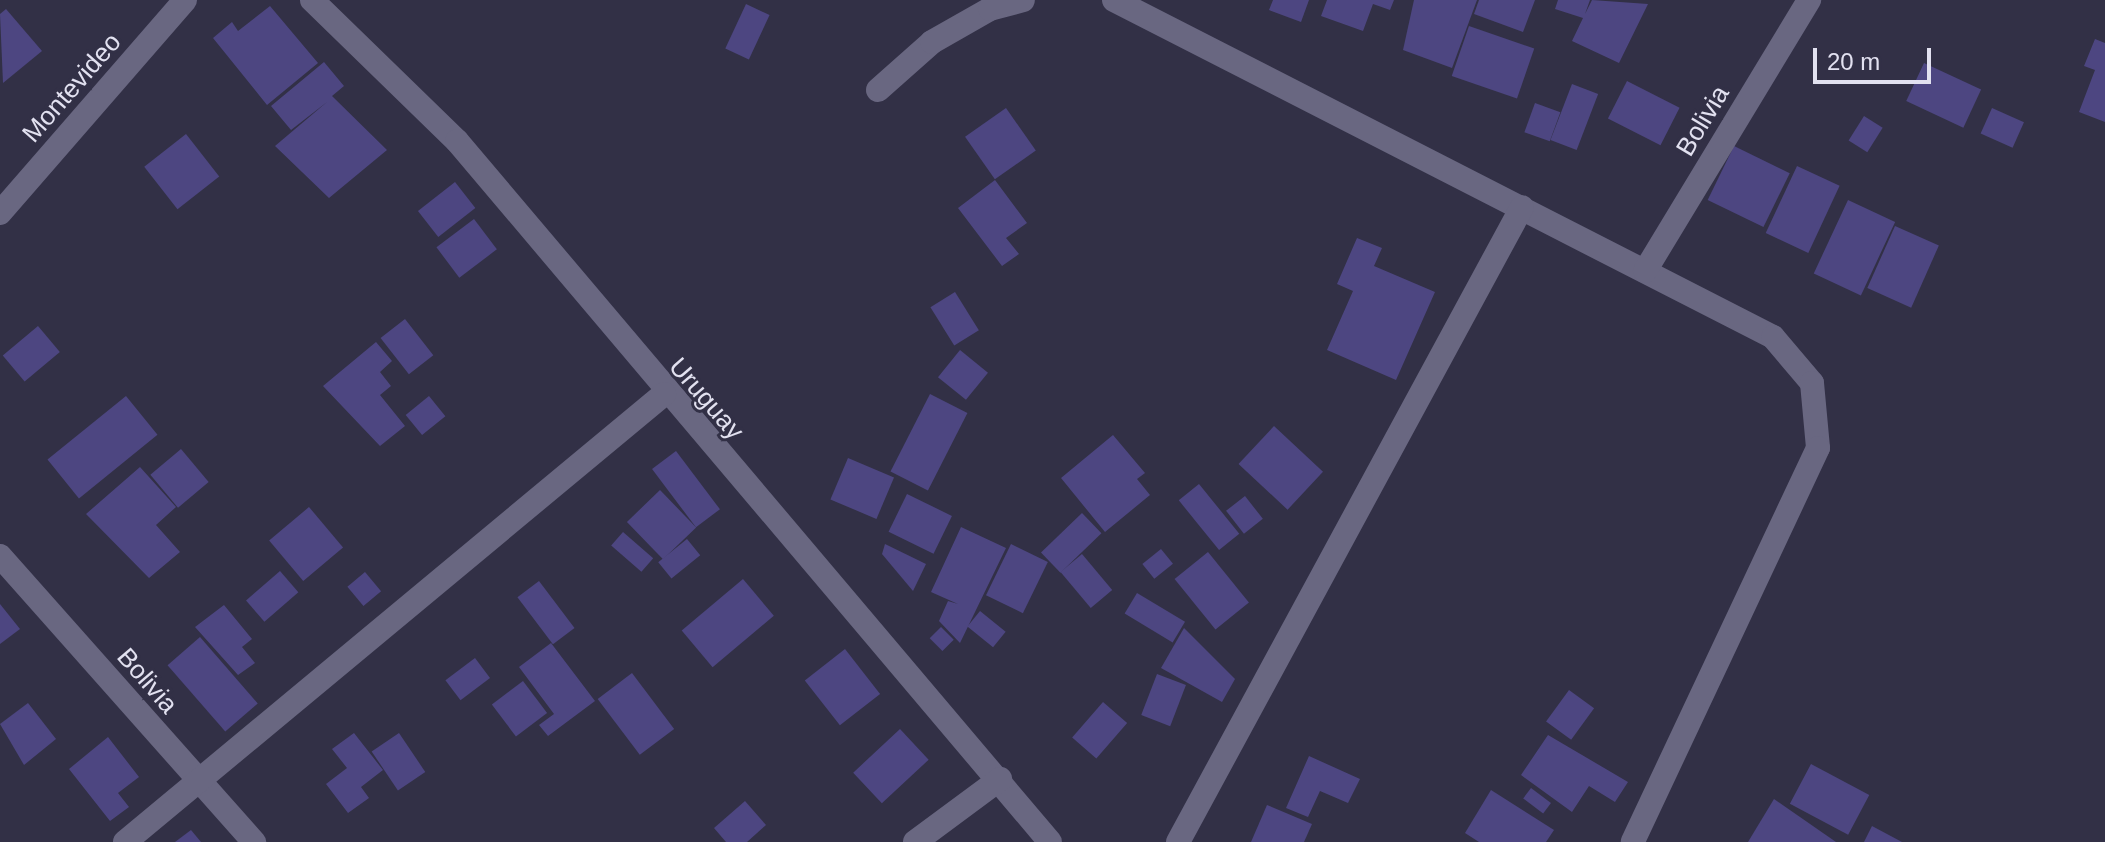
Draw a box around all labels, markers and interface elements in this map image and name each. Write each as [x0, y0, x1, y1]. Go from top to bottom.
street label: Montevideo [16, 27, 128, 149]
scale bar [1817, 32, 1935, 82]
text: 20 m [1827, 48, 1880, 75]
street label: Bolivia [1670, 80, 1736, 162]
street label: Uruguay [662, 352, 750, 446]
street label: Bolivia [110, 642, 184, 720]

